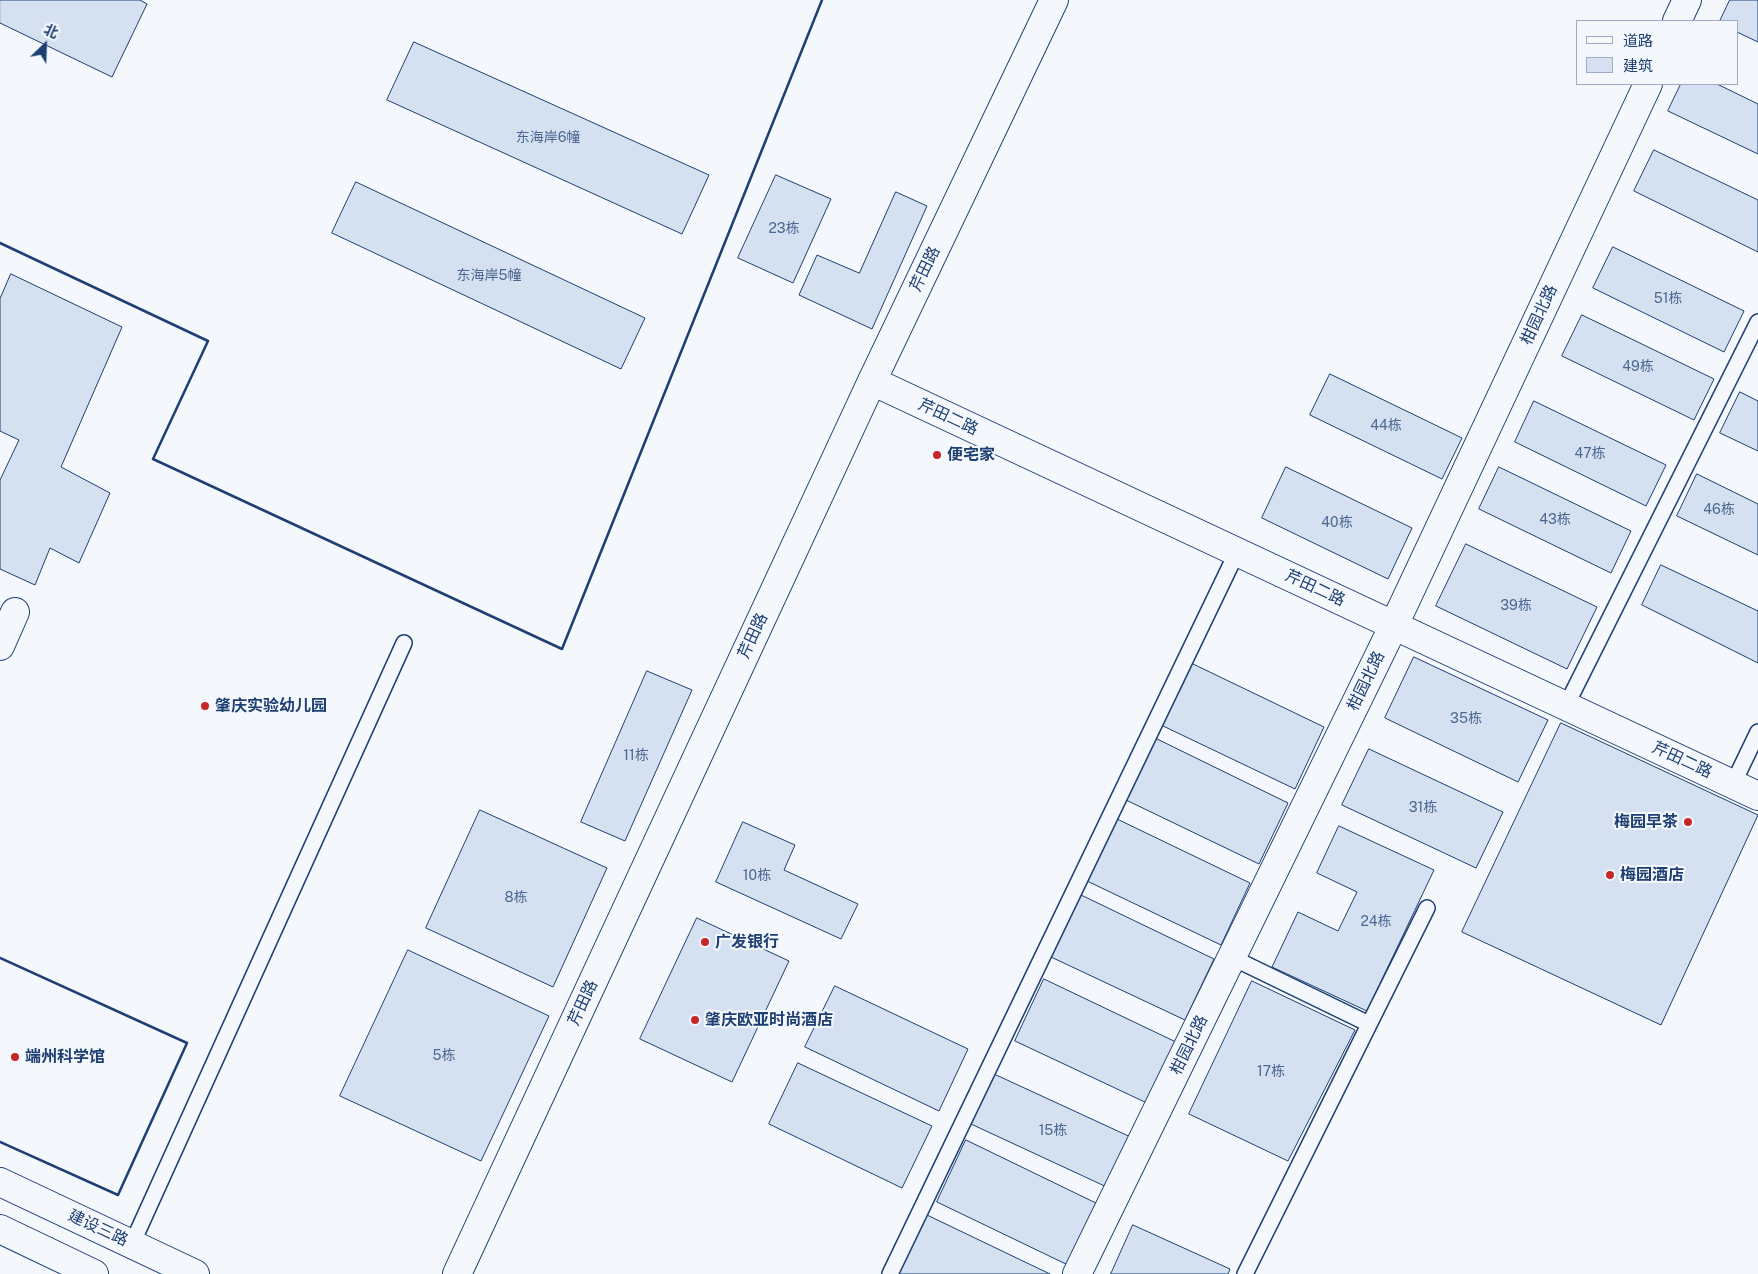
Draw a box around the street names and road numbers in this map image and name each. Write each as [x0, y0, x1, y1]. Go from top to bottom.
street label: 芹田路 [906, 243, 944, 295]
street label: 柑园北路 [1517, 282, 1561, 348]
street label: 芹田二路 [915, 395, 981, 439]
street label: 芹田二路 [1282, 566, 1348, 610]
street label: 芹田路 [734, 610, 772, 662]
street label: 柑园北路 [1343, 648, 1389, 714]
street label: 芹田二路 [1649, 738, 1715, 782]
street label: 芹田路 [564, 977, 602, 1029]
street label: 柑园北路 [1166, 1012, 1212, 1078]
street label: 建设三路 [65, 1206, 131, 1250]

